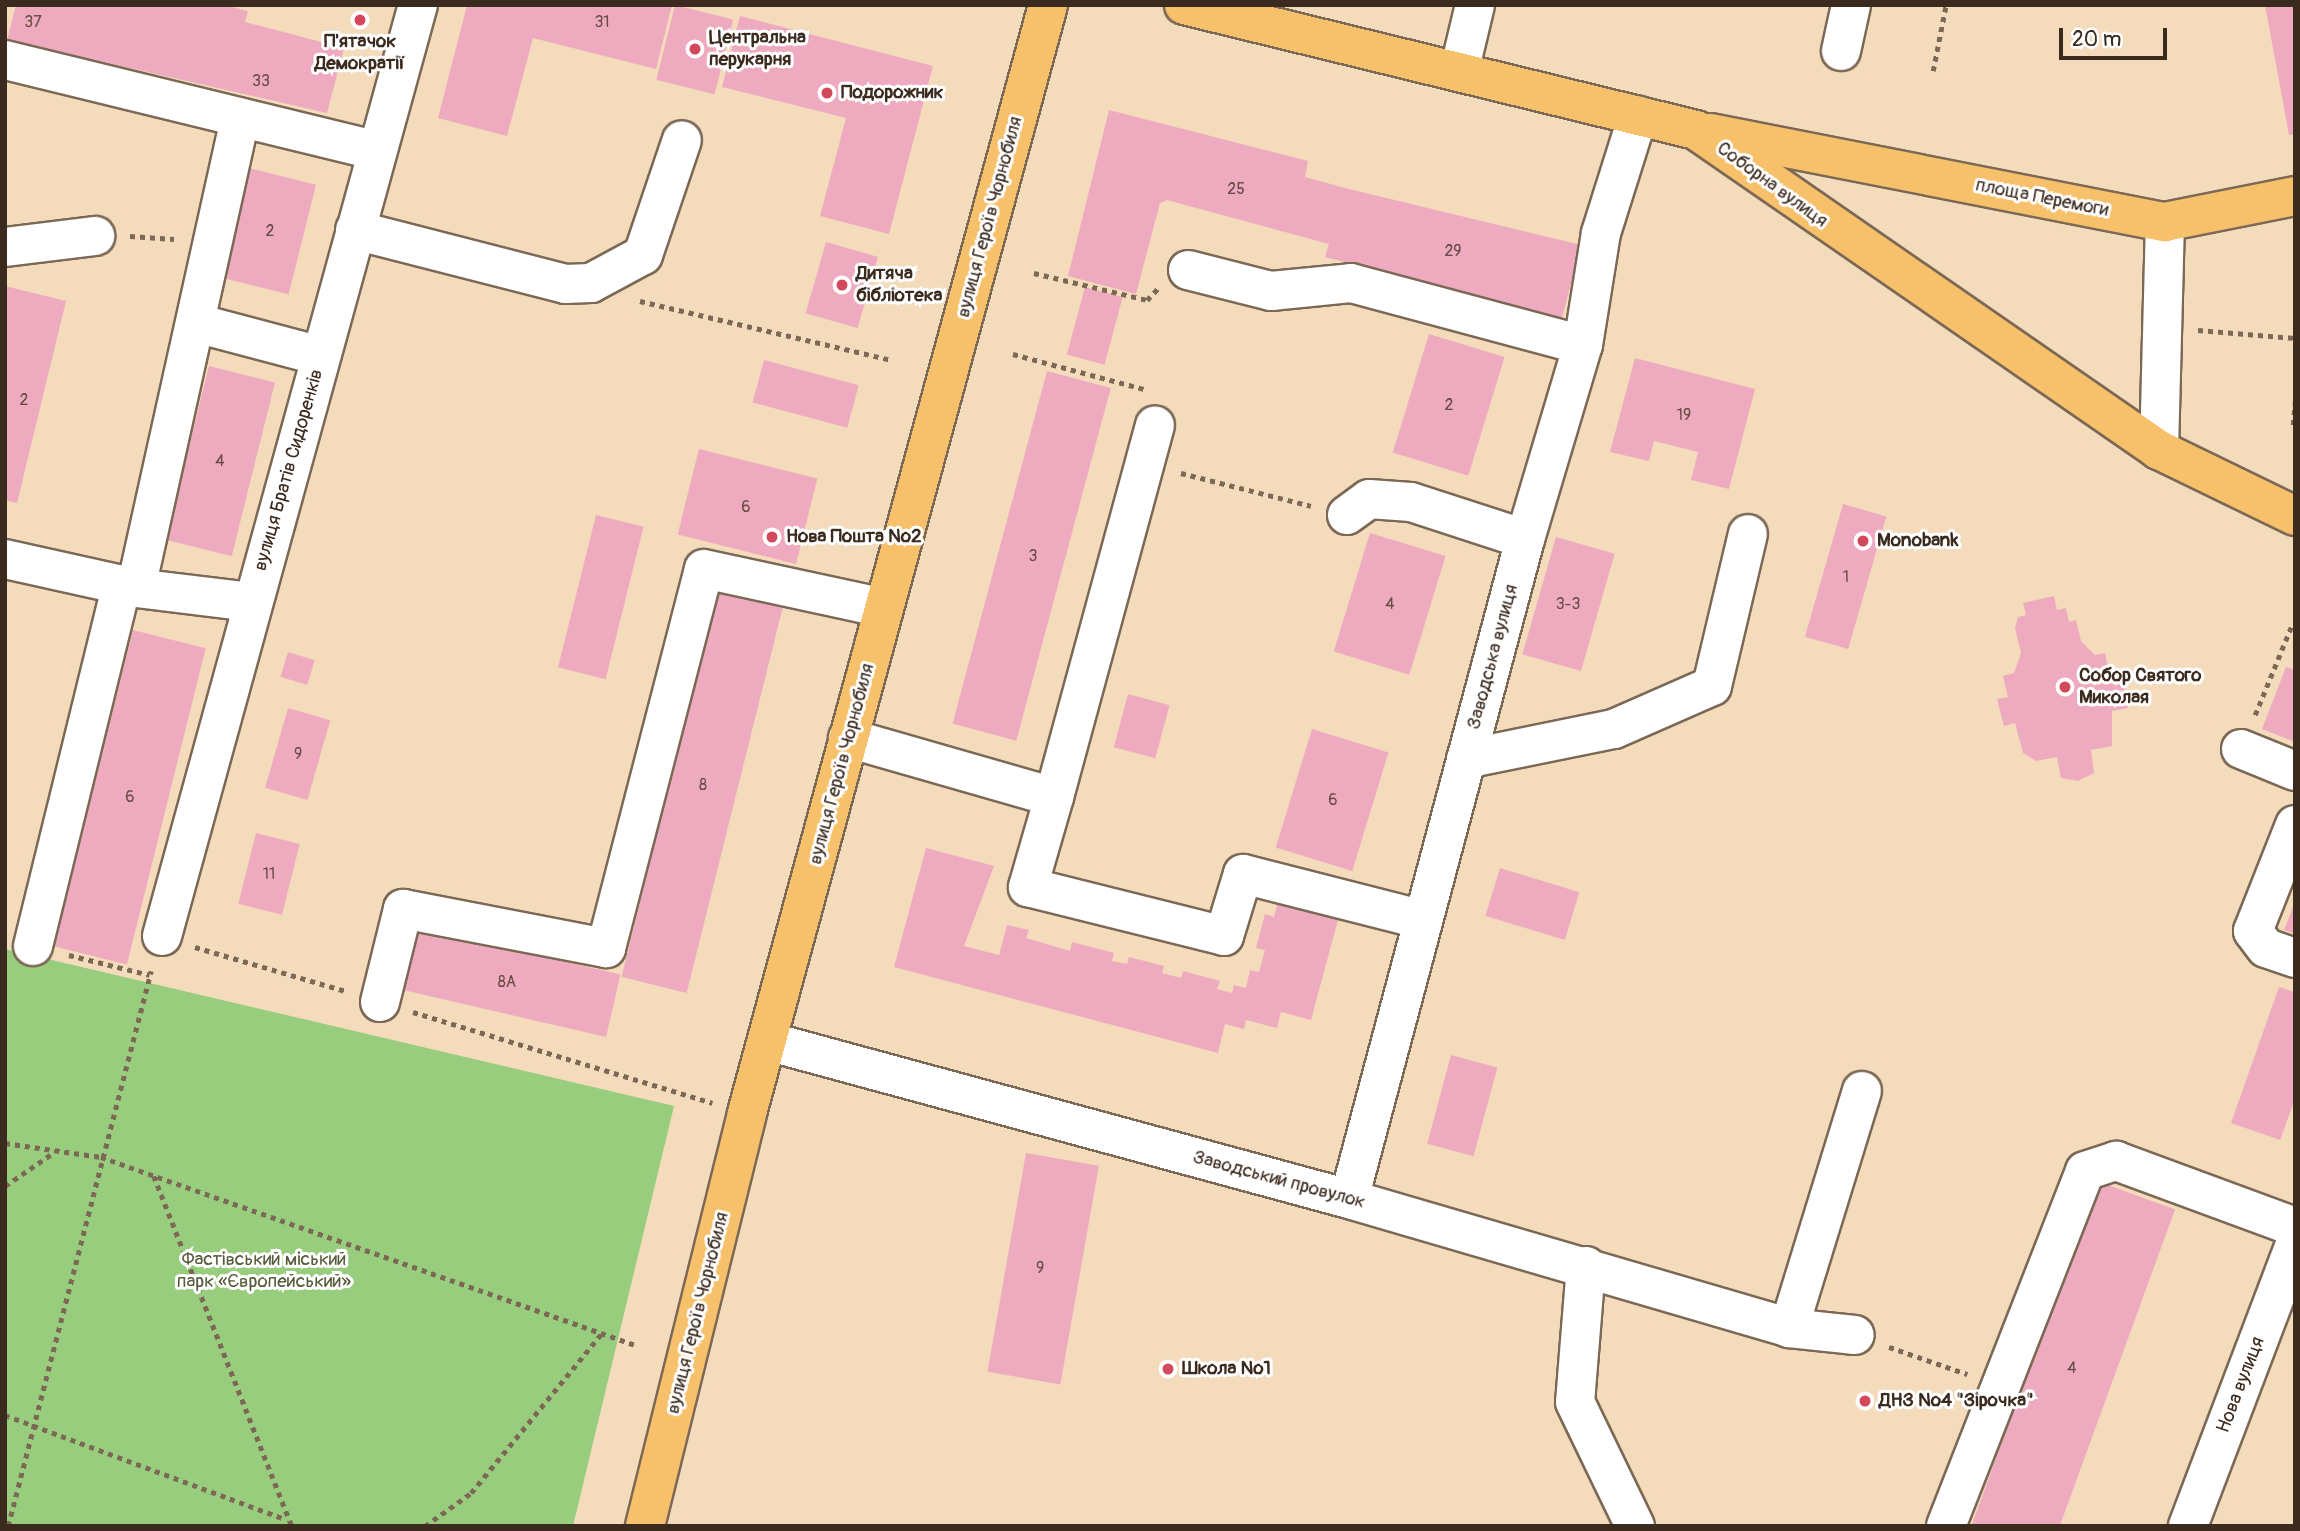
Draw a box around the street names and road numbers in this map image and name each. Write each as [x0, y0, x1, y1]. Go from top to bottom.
street label: вулиця Героїв Чорнобиля [952, 114, 1028, 320]
street label: Соборна вулиця [1712, 137, 1832, 233]
street label: площа Перемоги [1974, 174, 2110, 222]
street label: вулиця Братів Сидоренків [249, 367, 329, 573]
street label: Заводська вулиця [1463, 582, 1523, 732]
street label: вулиця Героїв Чорнобиля [804, 661, 880, 867]
street label: Заводський провулок [1190, 1146, 1368, 1214]
street label: вулиця Героїв Чорнобиля [662, 1210, 734, 1416]
street label: Нова вулиця [2212, 1334, 2270, 1436]

